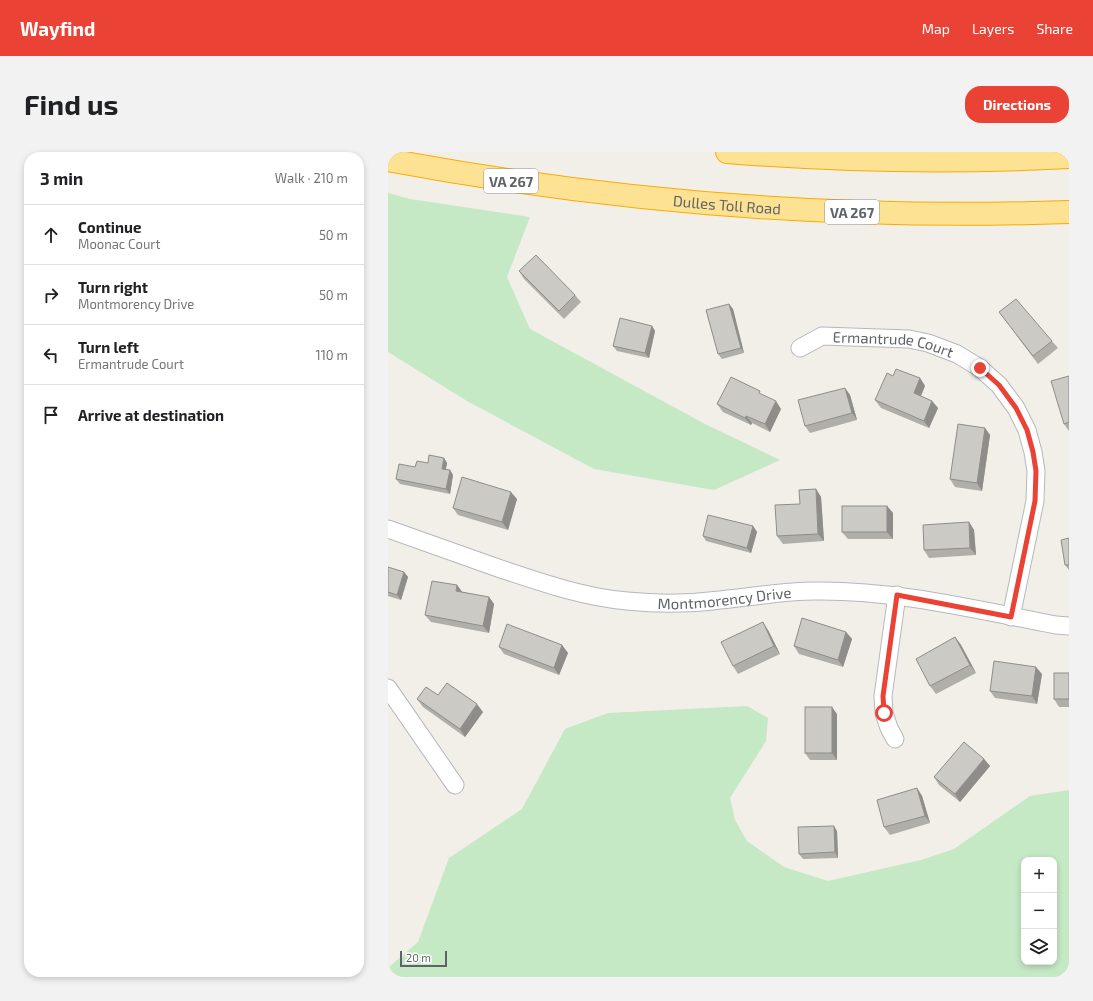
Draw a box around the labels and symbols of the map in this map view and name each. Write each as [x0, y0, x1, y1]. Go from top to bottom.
road number: VA 267 [484, 169, 538, 193]
street label: Dulles Toll Road [672, 191, 781, 217]
road number: VA 267 [825, 200, 879, 224]
street label: Ermantrude Court [832, 327, 956, 361]
route end [971, 359, 989, 377]
street label: Montmorency Drive [657, 583, 792, 612]
route start [875, 704, 893, 722]
scale bar [400, 949, 447, 968]

